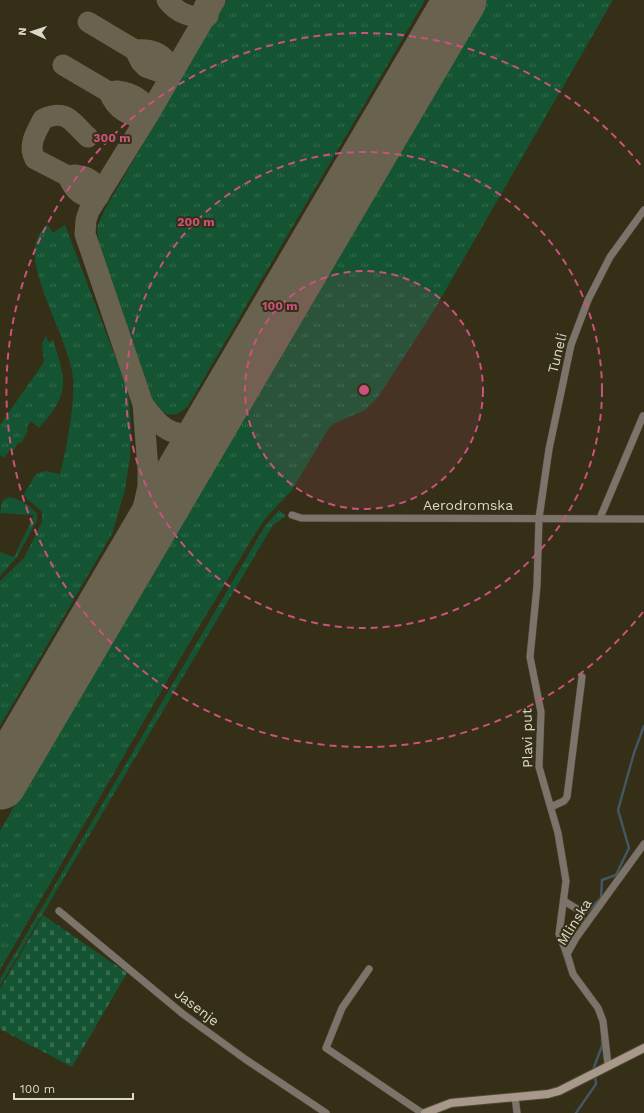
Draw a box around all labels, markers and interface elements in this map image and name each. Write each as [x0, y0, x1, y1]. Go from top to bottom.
north arrow [12, 12, 52, 52]
text: N [16, 27, 29, 36]
text: 300 m [93, 131, 131, 145]
text: 200 m [177, 215, 215, 229]
text: 100 m [262, 299, 298, 313]
street label: Tuneli [544, 331, 570, 375]
centre of rings [357, 383, 371, 397]
street label: Aerodromska [423, 497, 513, 513]
street label: Plavi put [518, 708, 536, 768]
street label: Mlinska [554, 896, 595, 948]
street label: Jasenje [172, 985, 222, 1029]
scale bar [14, 1075, 133, 1101]
text: 100 m [20, 1082, 55, 1096]

